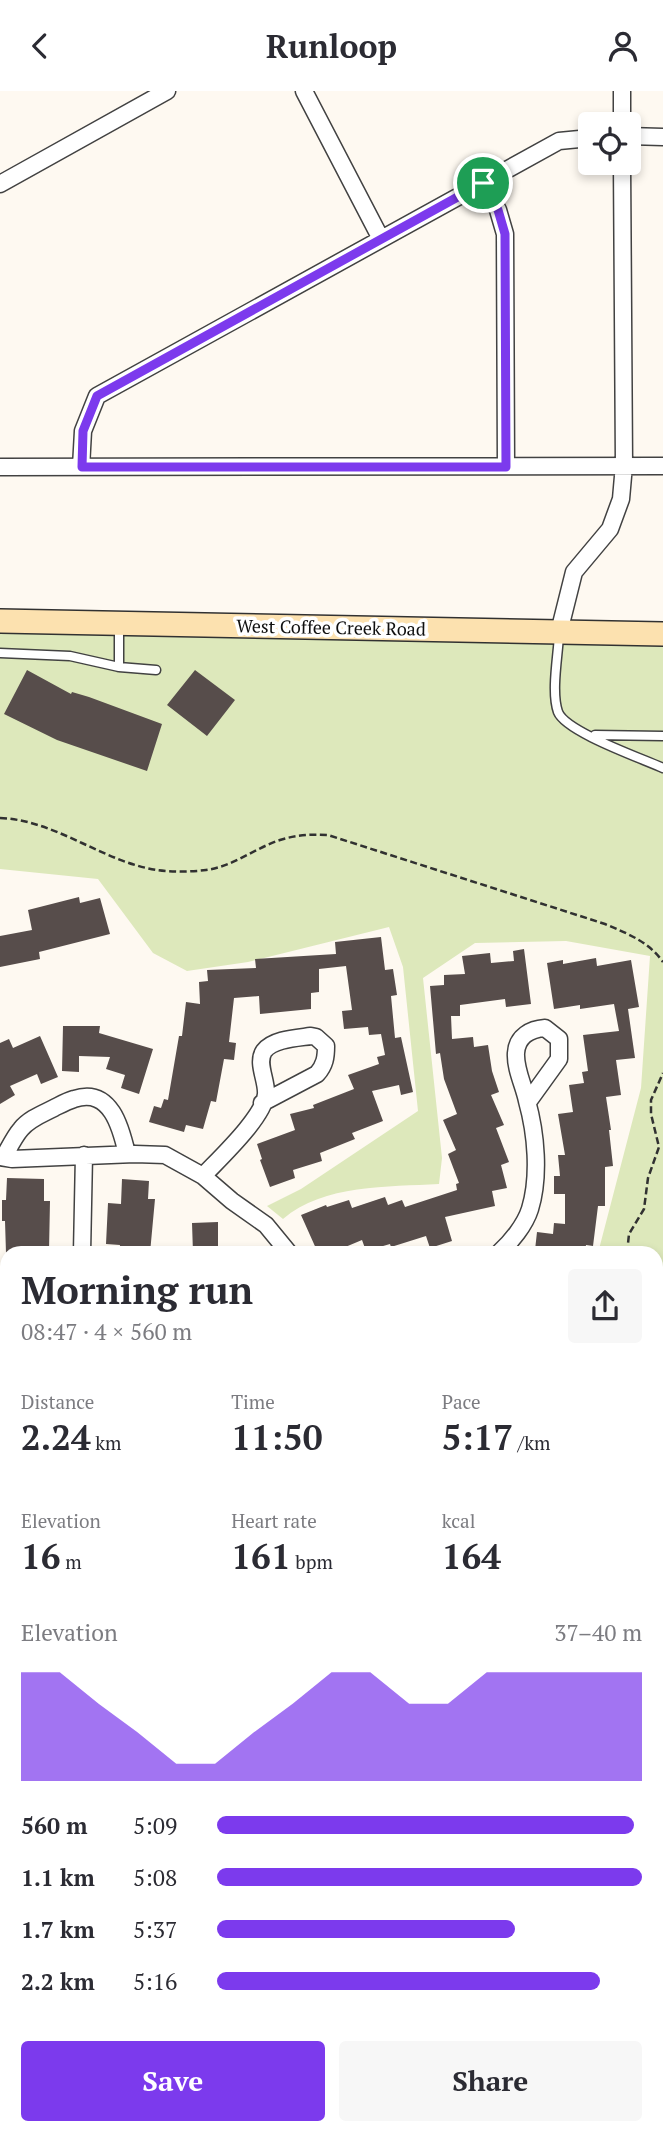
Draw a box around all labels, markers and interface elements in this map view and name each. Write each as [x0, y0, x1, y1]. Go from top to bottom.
text: Runloop [266, 25, 397, 67]
icon: back [21, 27, 59, 65]
icon: person [604, 27, 642, 65]
map controls [578, 112, 641, 175]
button: locate [578, 112, 641, 175]
pin [453, 153, 513, 213]
icon: arrive [464, 164, 502, 202]
street label: West Coffee Creek Road [236, 613, 426, 641]
text: Morning run [21, 1265, 253, 1315]
button: share [568, 1269, 642, 1343]
text: 08:47 · 4 × 560 m [21, 1316, 192, 1347]
text: Distance [21, 1389, 94, 1414]
text: Time [231, 1389, 275, 1414]
text: Pace [442, 1389, 481, 1414]
text: 2.24 [21, 1414, 91, 1460]
text: 11:50 [231, 1414, 322, 1460]
text: 5:17 [442, 1414, 513, 1460]
text: km [91, 1430, 122, 1455]
text: /km [513, 1430, 550, 1455]
text: Elevation [21, 1508, 101, 1533]
text: Heart rate [231, 1508, 317, 1533]
text: kcal [442, 1508, 475, 1533]
text: 16 [21, 1533, 61, 1579]
text: 161 [231, 1533, 291, 1579]
text: 164 [442, 1533, 501, 1579]
text: m [61, 1549, 82, 1574]
text: bpm [291, 1549, 333, 1574]
text: Elevation [21, 1617, 118, 1648]
text: 37–40 m [554, 1617, 642, 1648]
text: 560 m [21, 1810, 87, 1841]
text: 5:09 [133, 1810, 177, 1841]
text: 1.1 km [21, 1862, 95, 1893]
text: 5:08 [133, 1862, 177, 1893]
text: 1.7 km [21, 1914, 95, 1945]
text: 5:37 [133, 1914, 177, 1945]
text: 2.2 km [21, 1966, 95, 1997]
text: 5:16 [133, 1966, 177, 1997]
button: Save [21, 2041, 325, 2121]
button: Share [339, 2041, 642, 2121]

